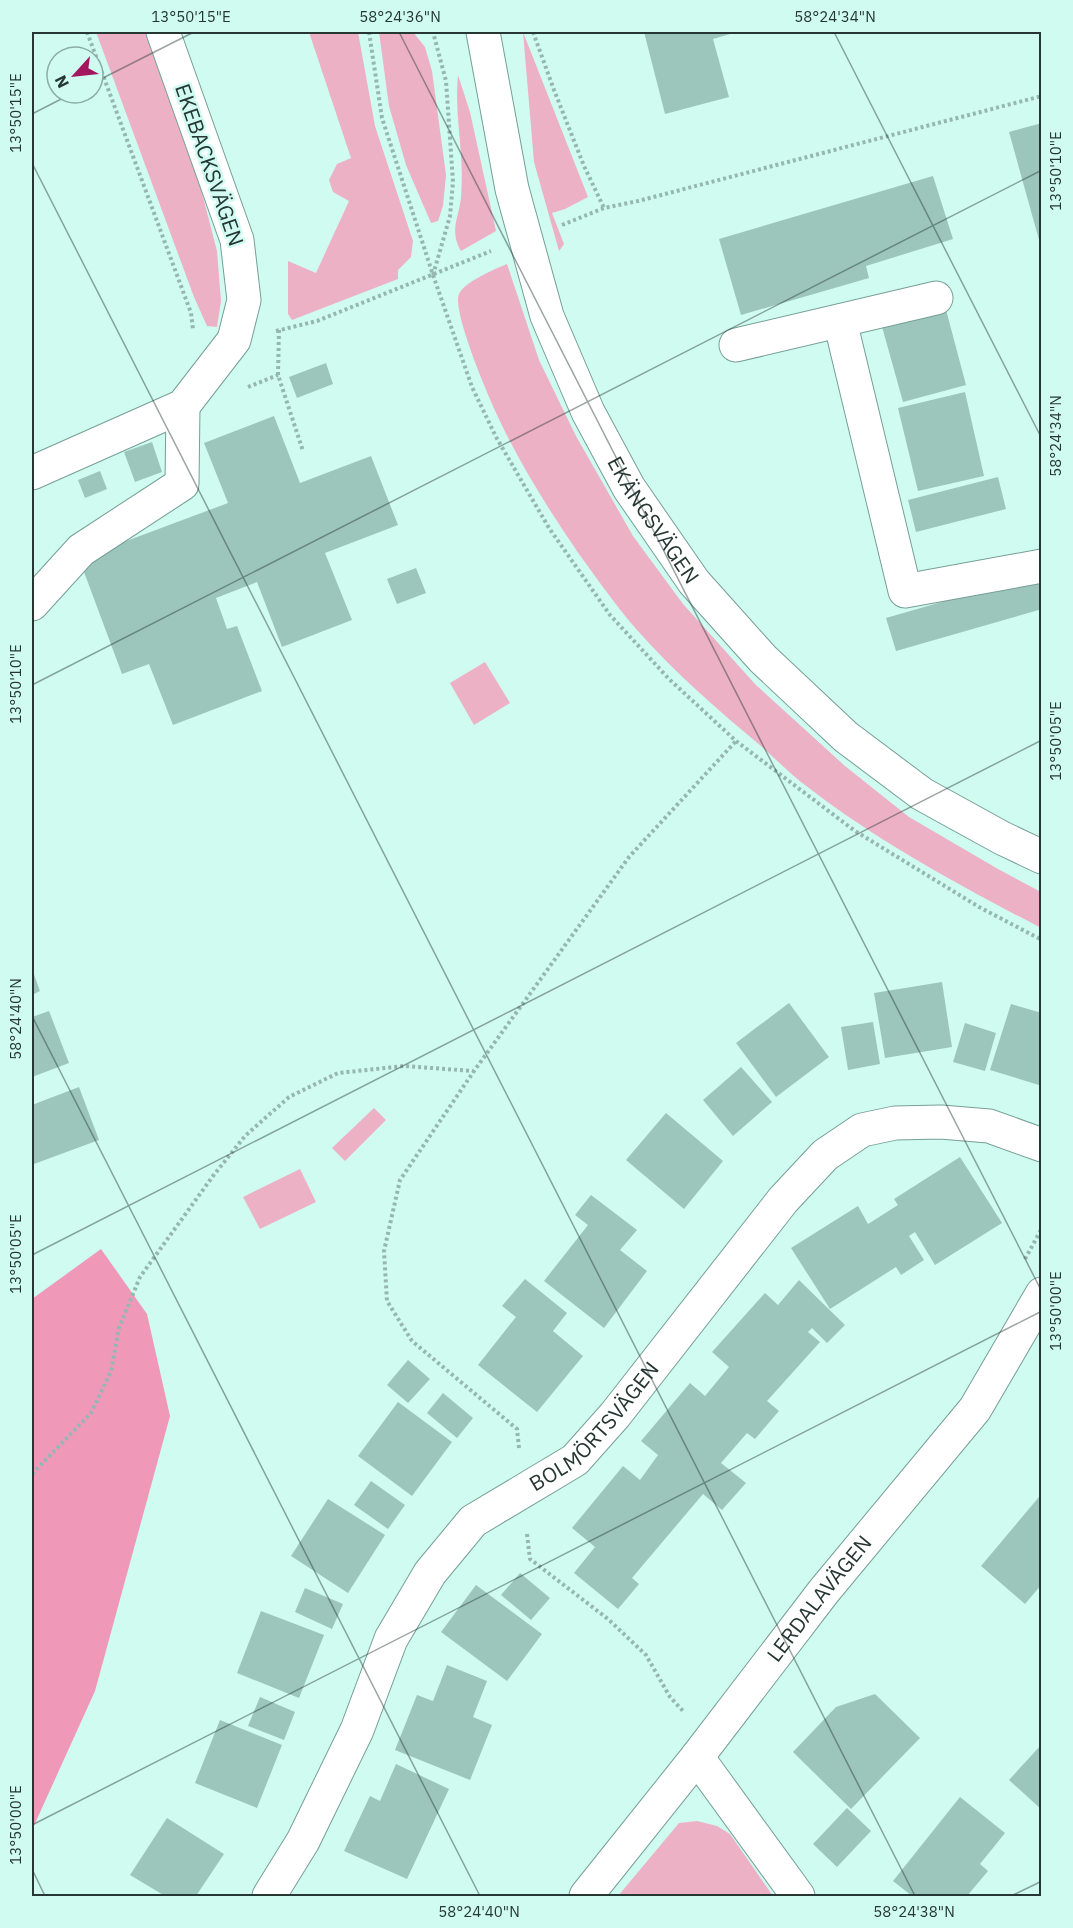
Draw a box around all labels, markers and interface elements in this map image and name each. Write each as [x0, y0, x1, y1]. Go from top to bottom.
text: 13°50'15"E [151, 7, 231, 26]
text: 58°24'36"N [359, 7, 441, 26]
text: 58°24'34"N [794, 7, 876, 26]
north arrow [45, 45, 105, 105]
text: N [50, 72, 73, 92]
text: 13°50'15"E [6, 73, 25, 153]
street label: EKEBACKSVÄGEN [169, 80, 251, 249]
text: 13°50'10"E [1046, 131, 1065, 211]
text: 58°24'34"N [1046, 395, 1065, 477]
street label: EKÄNGSVÄGEN [601, 451, 706, 589]
text: 13°50'10"E [6, 644, 25, 724]
text: 13°50'05"E [1046, 701, 1065, 781]
text: 58°24'40"N [6, 978, 25, 1060]
text: 13°50'05"E [6, 1214, 25, 1294]
text: 13°50'00"E [1046, 1271, 1065, 1351]
street label: BOLMÖRTSVÄGEN [524, 1355, 665, 1497]
street label: LERDALAVÄGEN [760, 1529, 877, 1667]
text: 13°50'00"E [6, 1785, 25, 1865]
text: 58°24'40"N [438, 1902, 520, 1921]
text: 58°24'38"N [873, 1902, 955, 1921]

